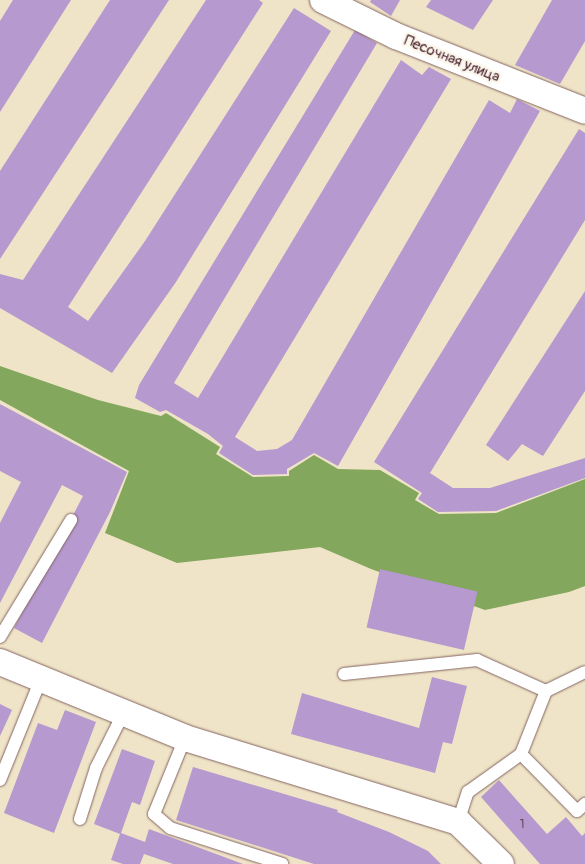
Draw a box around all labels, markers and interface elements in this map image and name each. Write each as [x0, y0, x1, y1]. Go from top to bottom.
street label: Песочная улица [401, 32, 503, 86]
house number: 1 [520, 818, 524, 832]

